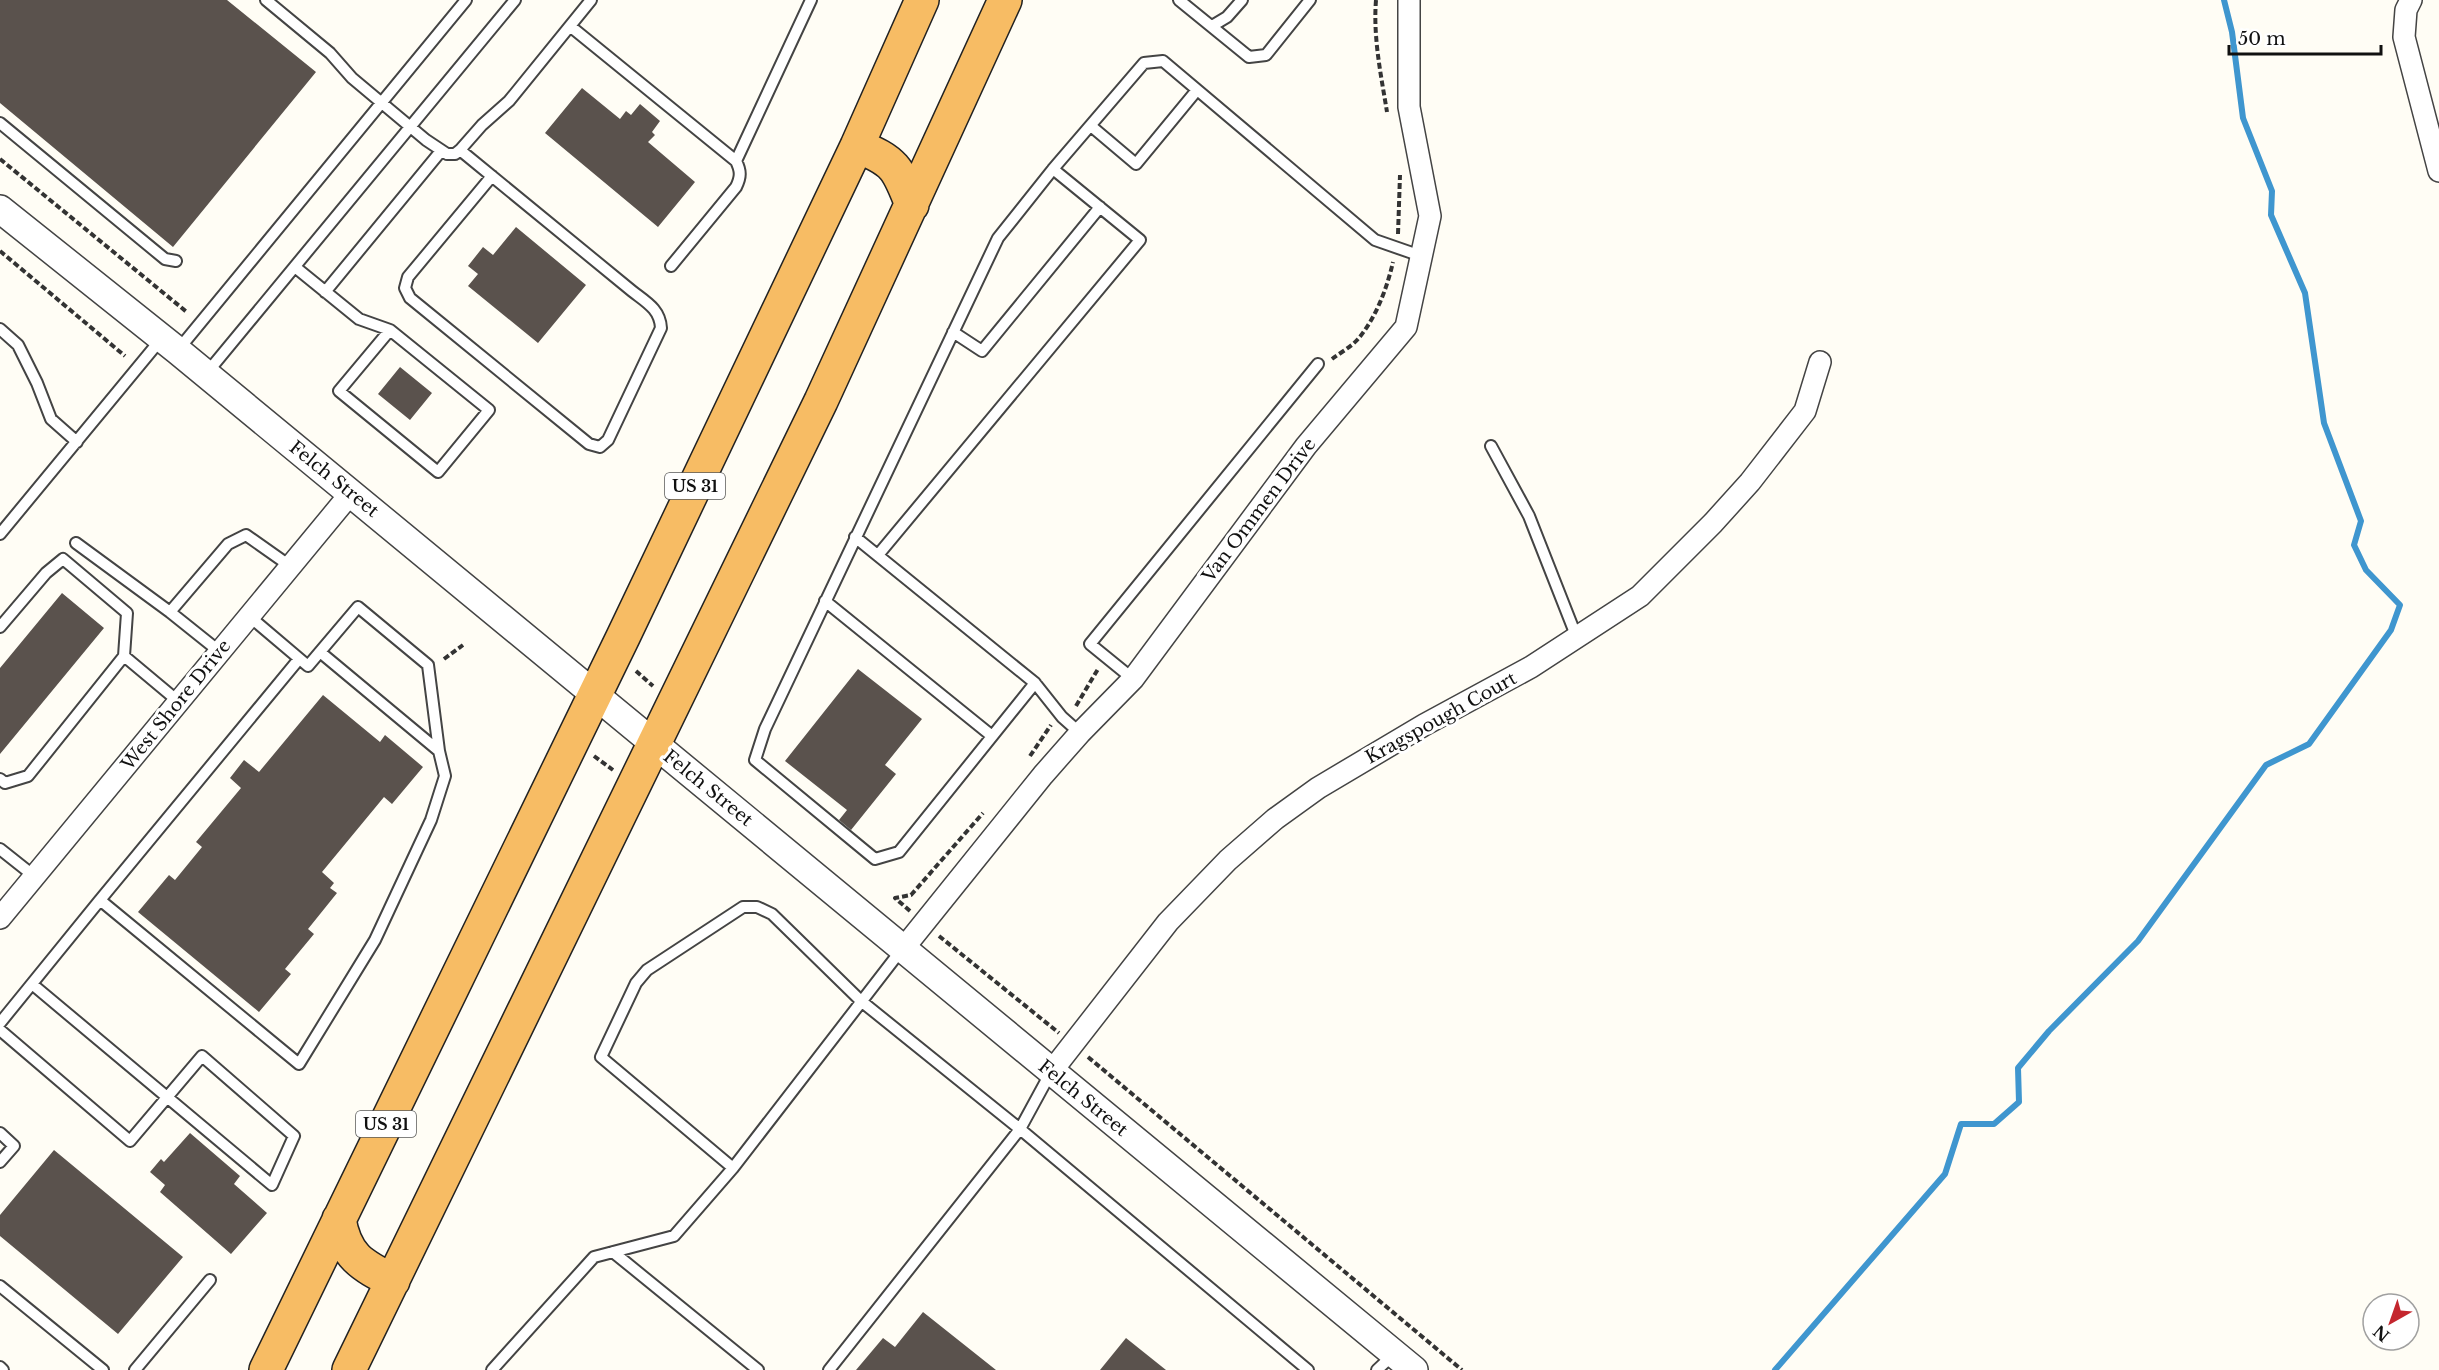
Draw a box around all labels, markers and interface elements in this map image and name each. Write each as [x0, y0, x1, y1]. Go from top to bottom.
scale bar [2229, 18, 2380, 56]
text: 50 m [2238, 28, 2286, 50]
street label: Van Ommen Drive [1197, 434, 1320, 587]
street label: Felch Street [285, 436, 383, 522]
road number: US 31 [665, 473, 725, 499]
street label: West Shore Drive [116, 635, 235, 775]
street label: Kragspough Court [1362, 667, 1521, 769]
street label: Felch Street [659, 745, 757, 831]
street label: Felch Street [1034, 1055, 1132, 1141]
road number: US 31 [356, 1111, 416, 1137]
north arrow [2361, 1292, 2421, 1352]
text: N [2369, 1321, 2394, 1346]

